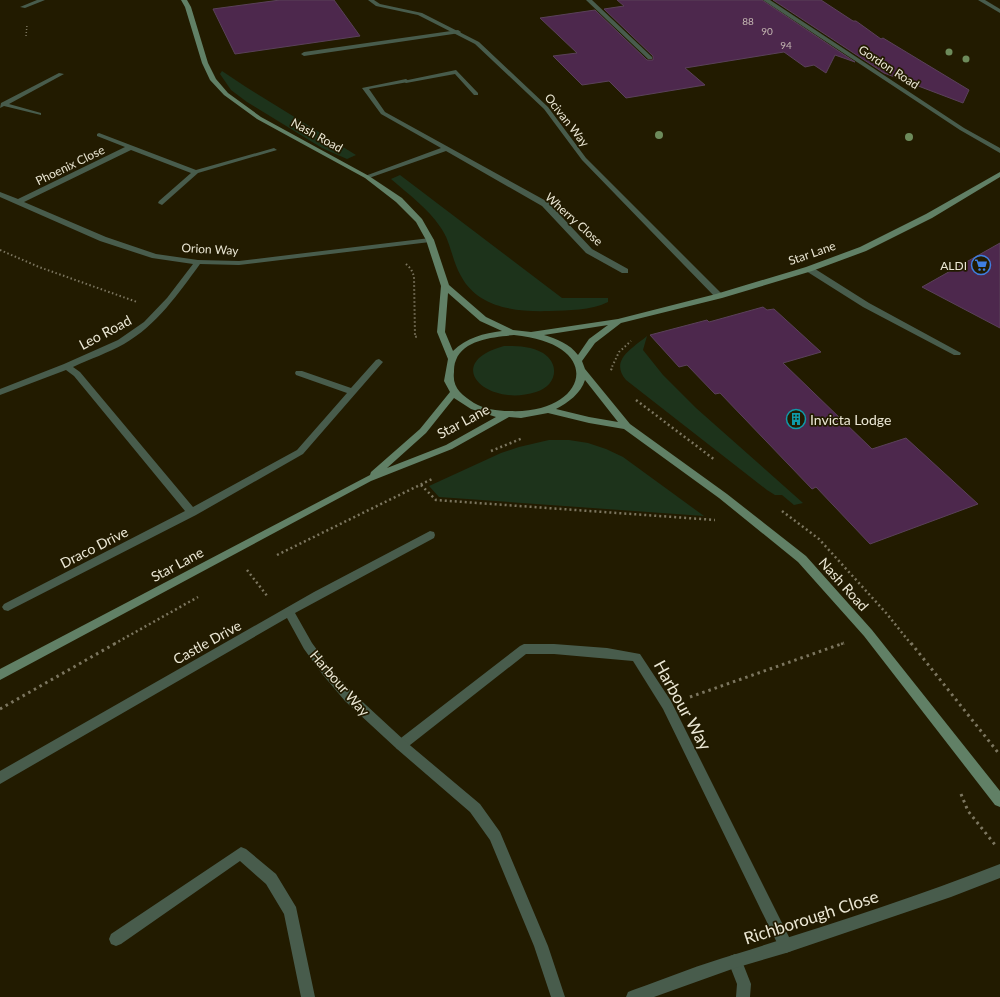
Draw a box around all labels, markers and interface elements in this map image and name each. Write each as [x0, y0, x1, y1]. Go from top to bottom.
house number: 88 [742, 15, 754, 27]
house number: 90 [761, 25, 773, 37]
house number: 94 [780, 39, 792, 51]
street label: Gordon Road [856, 42, 922, 92]
street label: Ocivan Way [542, 90, 593, 150]
street label: Nash Road [289, 115, 345, 155]
street label: Phoenix Close [33, 142, 107, 188]
street label: Wherry Close [542, 189, 606, 249]
street label: Star Lane [786, 238, 838, 268]
street label: Orion Way [181, 240, 240, 258]
supermarket icon: ALDI [970, 254, 992, 276]
place label: ALDI [940, 258, 967, 273]
street label: Leo Road [76, 311, 134, 353]
street label: Star Lane [434, 400, 492, 442]
building icon: Invicta Lodge [785, 408, 807, 430]
place label: Invicta Lodge [810, 411, 891, 428]
street label: Draco Drive [57, 523, 131, 571]
street label: Star Lane [148, 543, 206, 585]
street label: Nash Road [816, 554, 872, 614]
street label: Castle Drive [170, 616, 244, 668]
street label: Harbour Way [307, 646, 374, 720]
street label: Harbour Way [650, 656, 716, 754]
street label: Richborough Close [741, 885, 881, 949]

